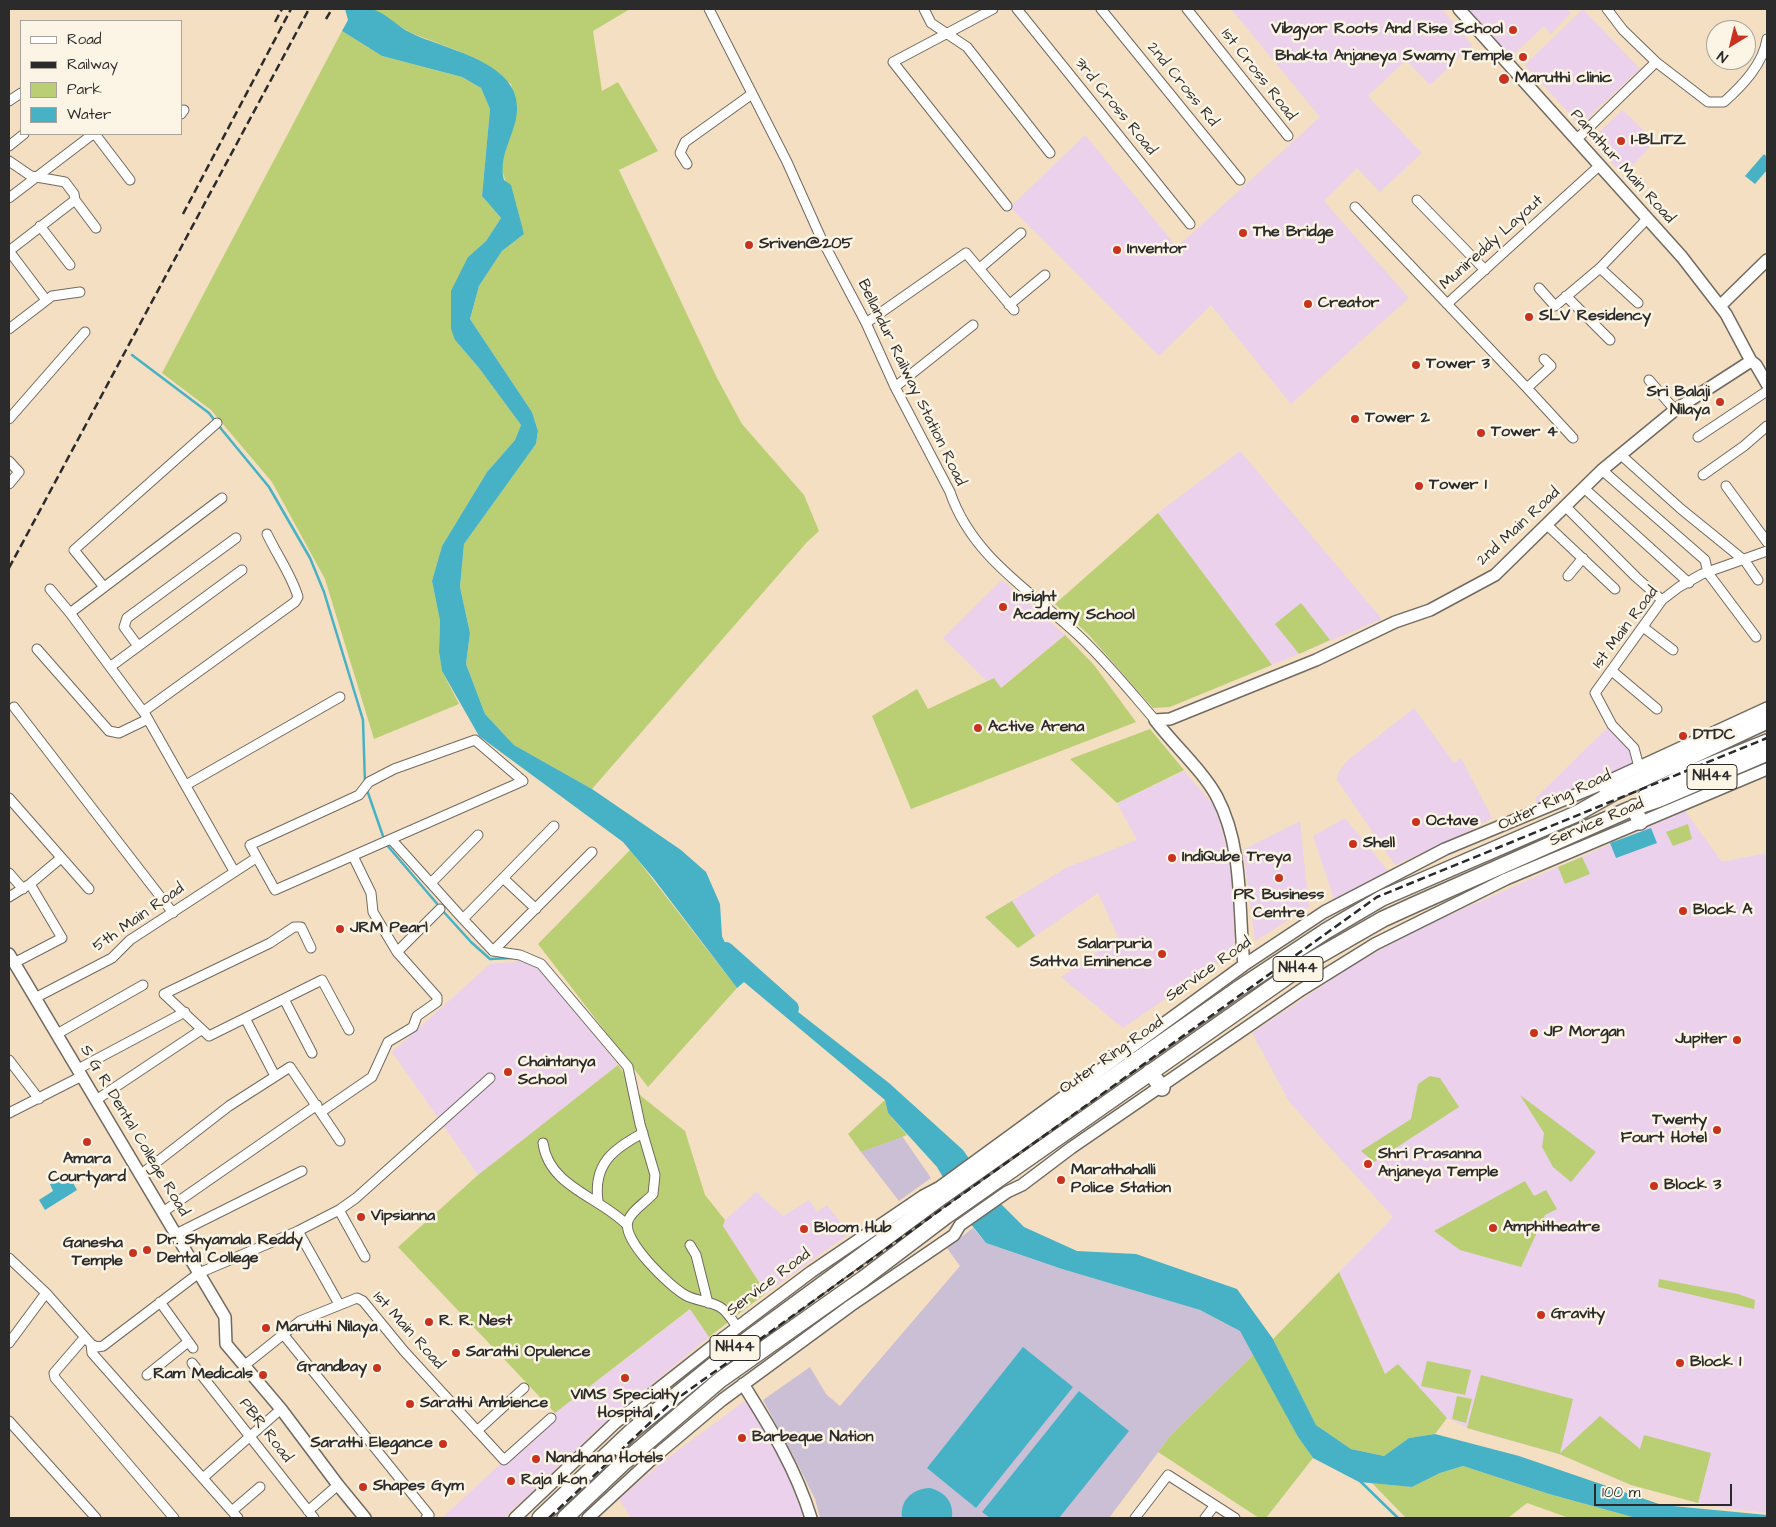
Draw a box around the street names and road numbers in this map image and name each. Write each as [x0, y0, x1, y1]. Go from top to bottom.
street label: 1st Cross Road [1216, 25, 1300, 125]
street label: 2nd Cross Rd [1142, 39, 1222, 131]
street label: 3rd Cross Road [1070, 54, 1160, 160]
street label: Panathur Main Road [1566, 106, 1678, 228]
street label: Munireddy Layout [1436, 192, 1548, 294]
street label: Bellandur Railway Station Road [853, 277, 969, 489]
street label: 2nd Main Road [1473, 484, 1565, 570]
street label: 1st Main Road [1589, 583, 1663, 673]
road number: NH44 [1687, 764, 1737, 790]
street label: Outer Ring Road [1495, 766, 1615, 836]
street label: Service Road [1547, 795, 1647, 851]
street label: 5th Main Road [90, 879, 188, 957]
street label: Service Road [1162, 933, 1256, 1007]
road number: NH44 [1273, 956, 1323, 982]
street label: Outer Ring Road [1056, 1013, 1168, 1099]
street label: S G R Dental College Road [75, 1042, 193, 1220]
street label: Service Road [723, 1245, 815, 1321]
street label: 1st Main Road [368, 1288, 448, 1374]
road number: NH44 [710, 1336, 760, 1360]
street label: PBR Road [234, 1395, 296, 1467]

